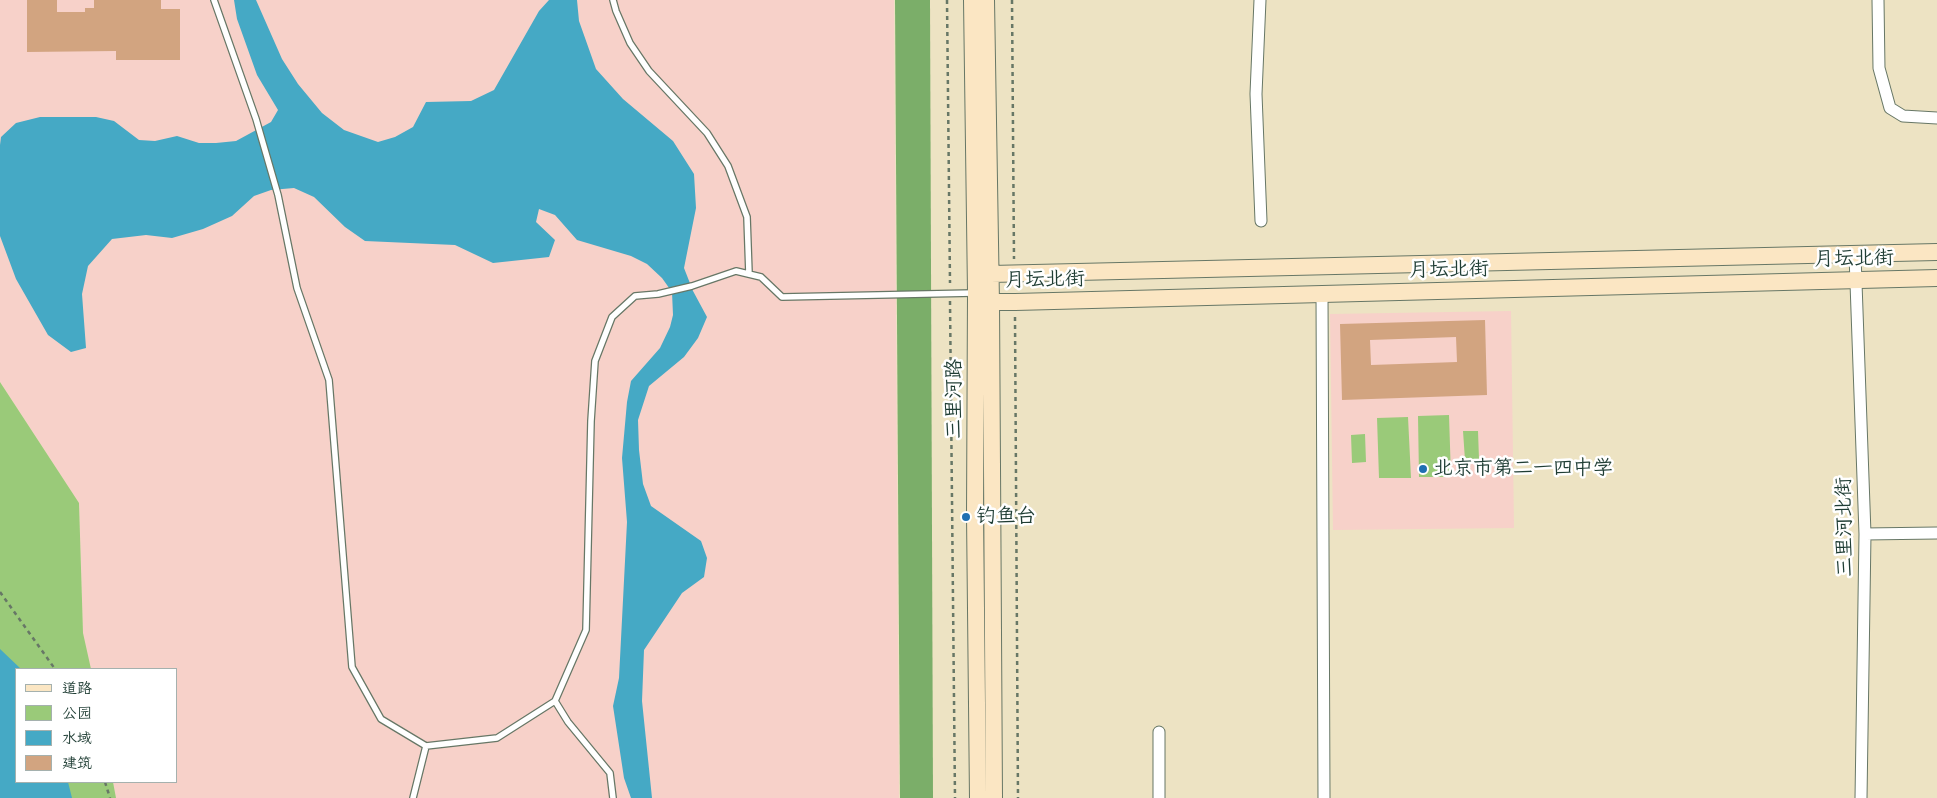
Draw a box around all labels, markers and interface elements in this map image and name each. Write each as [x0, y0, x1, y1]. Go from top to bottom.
street label: 月坛北街 [1814, 246, 1894, 272]
street label: 月坛北街 [1409, 257, 1489, 283]
street label: 月坛北街 [1005, 267, 1085, 293]
street label: 三里河路 [943, 359, 967, 439]
place label: 北京市第二一四中学 [1433, 457, 1613, 481]
marker: 北京市第二一四中学 [1417, 463, 1429, 475]
street label: 三里河北街 [1832, 477, 1858, 577]
place label: 钓鱼台 [976, 505, 1036, 529]
marker: 钓鱼台 [960, 511, 972, 523]
legend [15, 668, 178, 783]
text: 道路 [62, 679, 92, 698]
text: 公园 [62, 704, 92, 723]
text: 水域 [62, 729, 92, 748]
text: 建筑 [62, 754, 92, 773]

